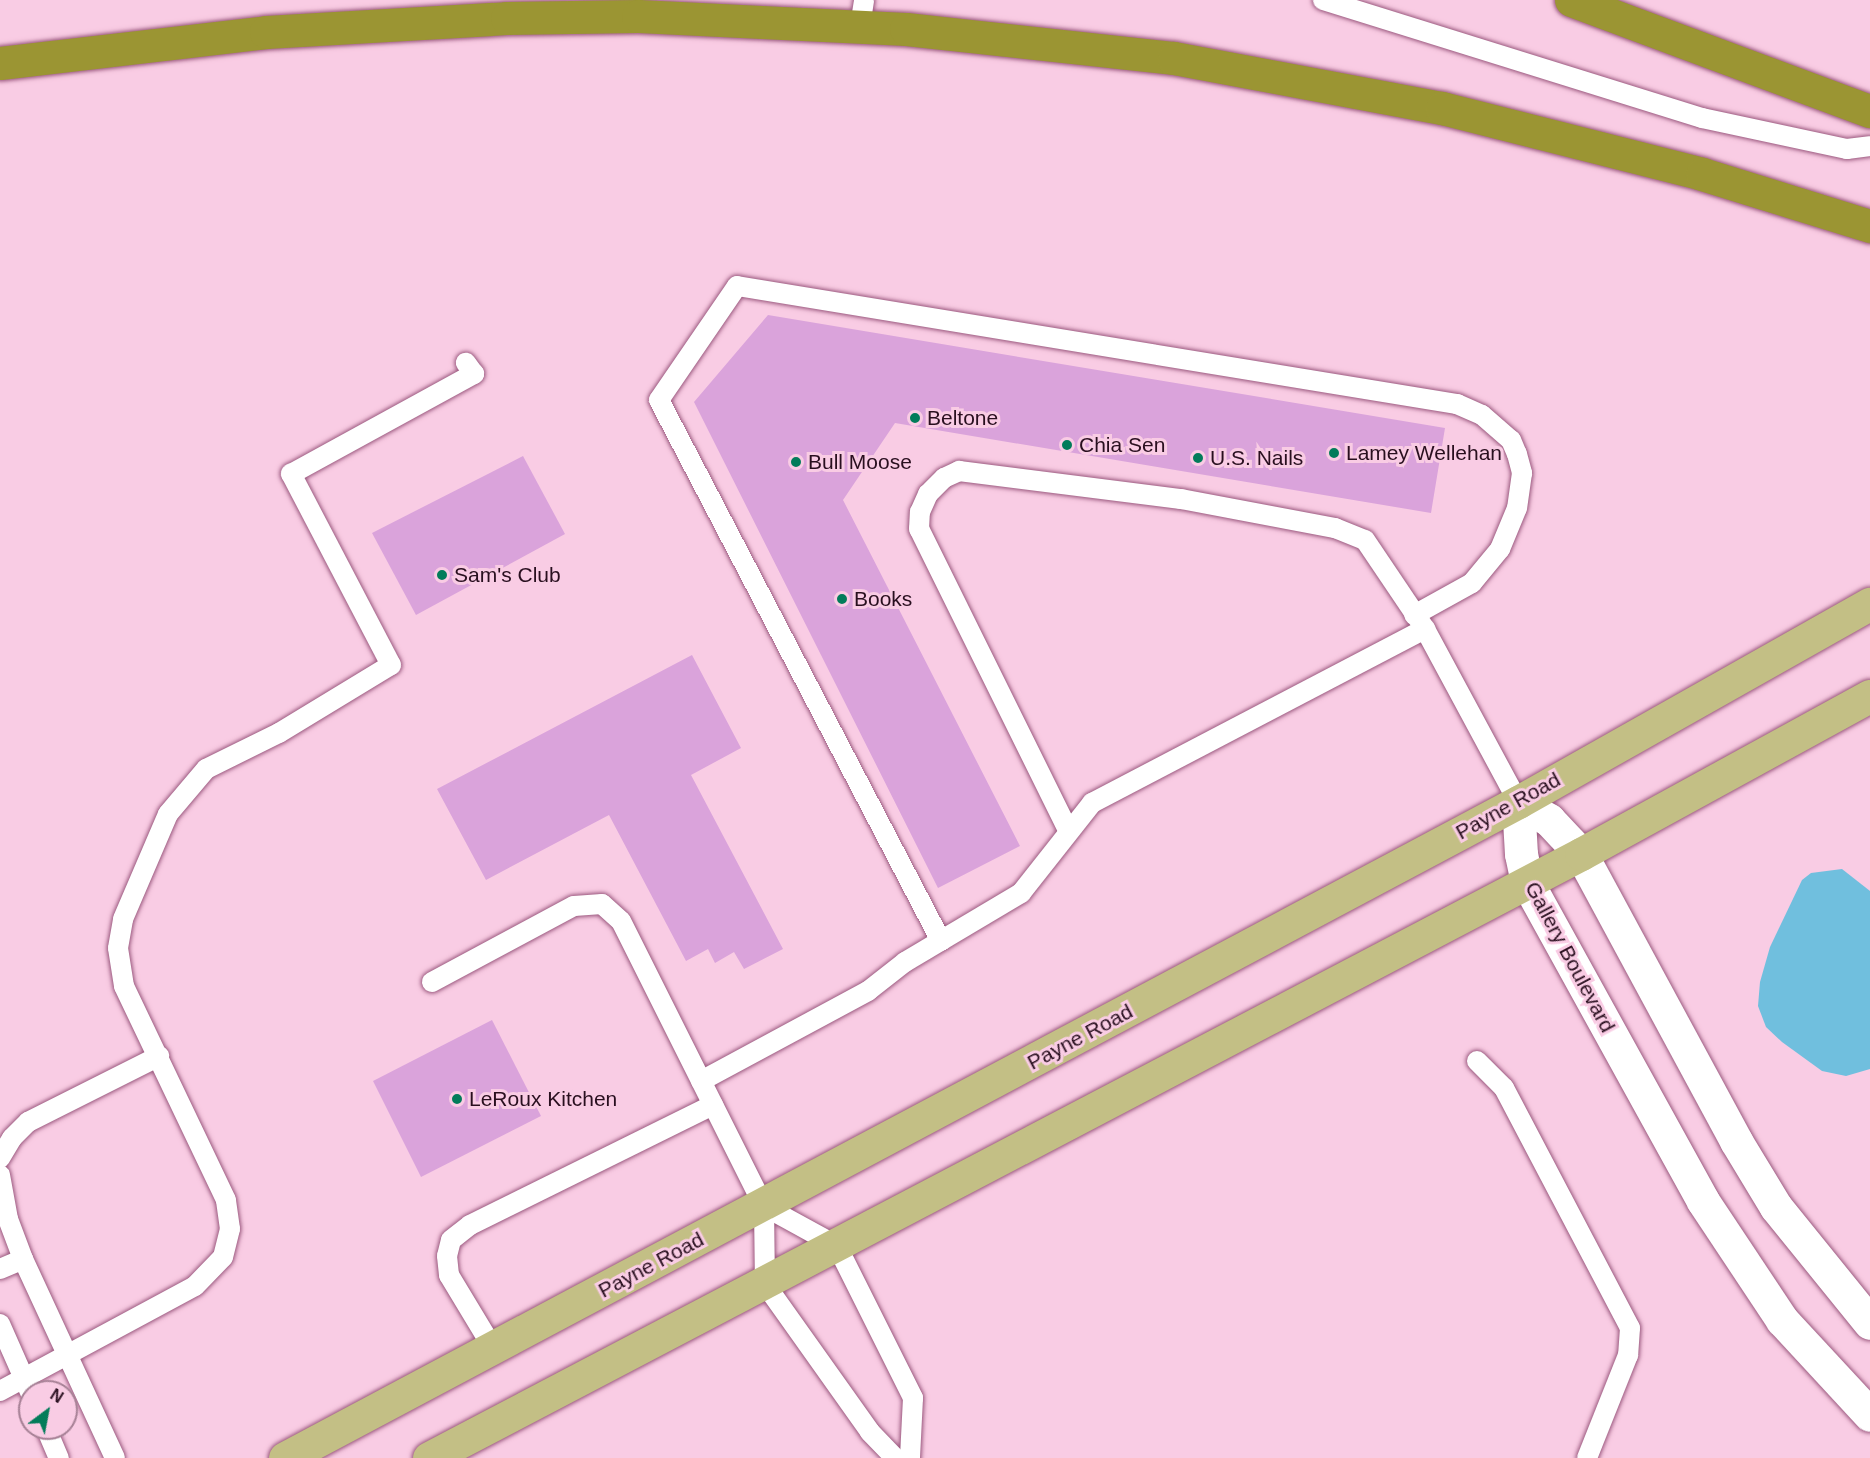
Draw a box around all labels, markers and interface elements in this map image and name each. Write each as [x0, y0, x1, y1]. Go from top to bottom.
place label: Beltone [927, 405, 998, 431]
marker: Beltone [908, 411, 922, 425]
place label: Chia Sen [1079, 432, 1165, 458]
marker: Chia Sen [1060, 438, 1074, 452]
place label: Lamey Wellehan [1346, 440, 1502, 466]
place label: U.S. Nails [1210, 445, 1303, 471]
marker: Lamey Wellehan [1327, 446, 1341, 460]
place label: Bull Moose [808, 449, 912, 475]
marker: U.S. Nails [1191, 451, 1205, 465]
marker: Bull Moose [789, 455, 803, 469]
place label: Sam's Club [454, 562, 561, 588]
marker: Sam's Club [435, 568, 449, 582]
place label: Books [854, 586, 912, 612]
marker: Books [835, 592, 849, 606]
street label: Payne Road [1451, 767, 1565, 845]
street label: Gallery Boulevard [1520, 877, 1620, 1037]
street label: Payne Road [1023, 999, 1137, 1075]
place label: LeRoux Kitchen [469, 1086, 617, 1112]
marker: LeRoux Kitchen [450, 1092, 464, 1106]
street label: Payne Road [594, 1227, 708, 1303]
north arrow [18, 1380, 78, 1440]
text: N [47, 1386, 66, 1406]

